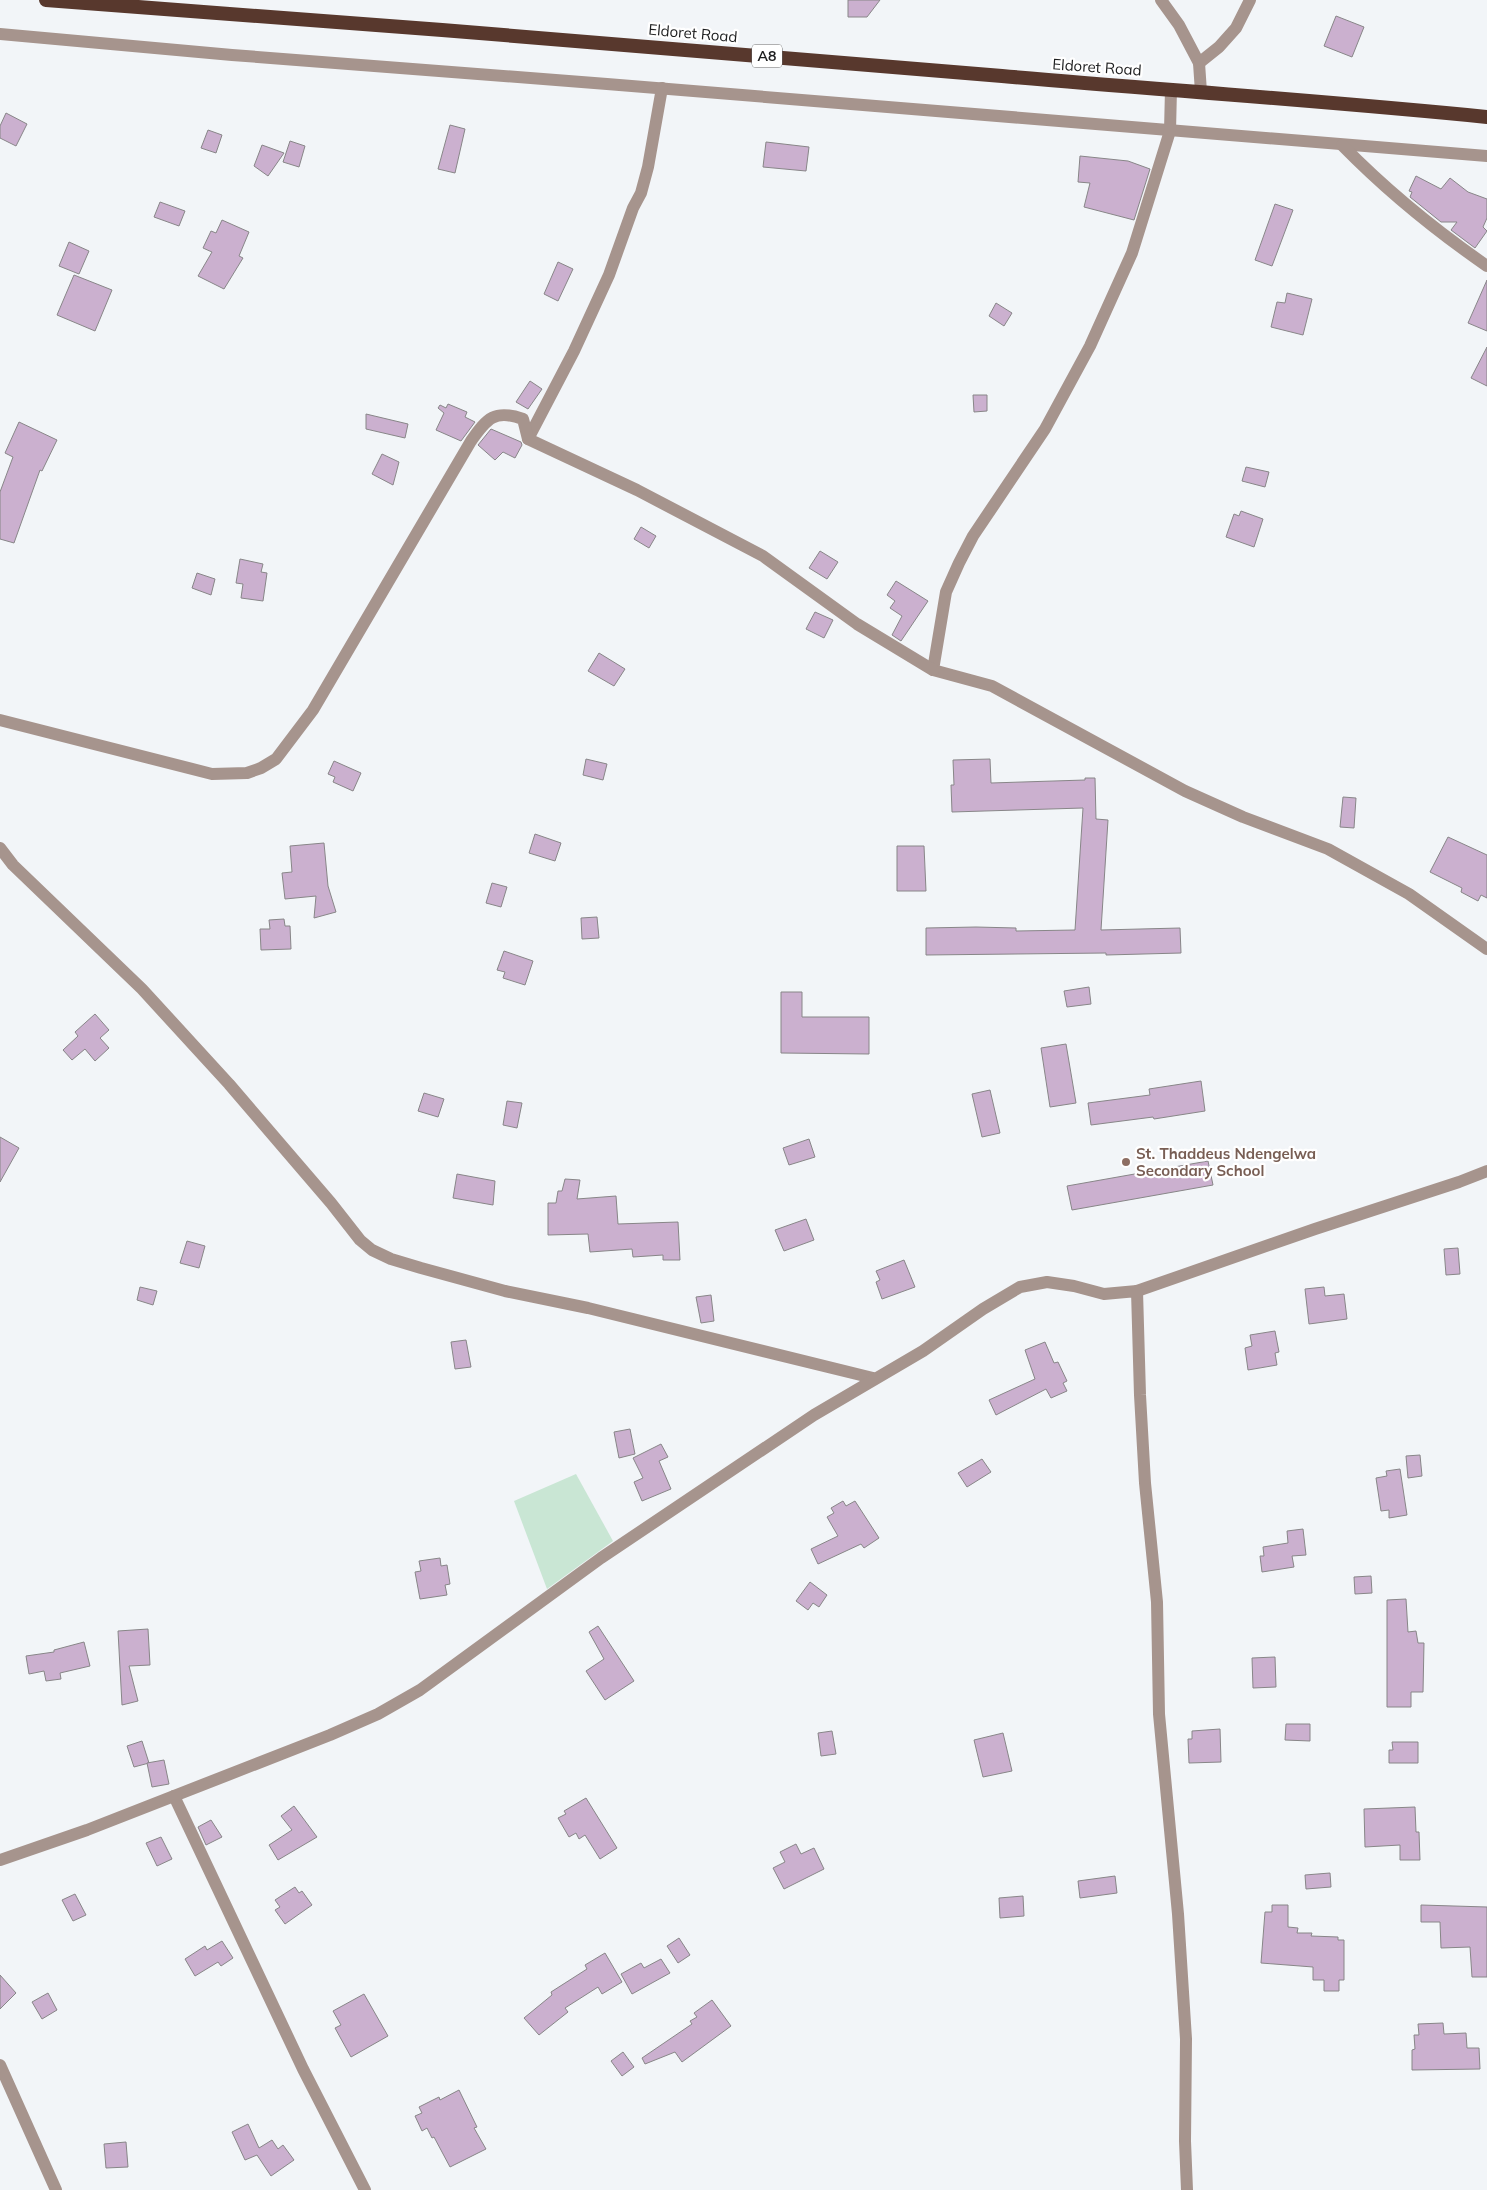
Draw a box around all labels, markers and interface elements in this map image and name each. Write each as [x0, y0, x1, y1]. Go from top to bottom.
street label: Eldoret Road [648, 20, 738, 46]
road number: A8 [752, 44, 782, 68]
street label: Eldoret Road [1052, 54, 1142, 80]
place label: St. Thaddeus Ndengelwa Secondary School [1136, 1144, 1316, 1180]
marker: St. Thaddeus Ndengelwa Secondary School [1120, 1156, 1132, 1168]

